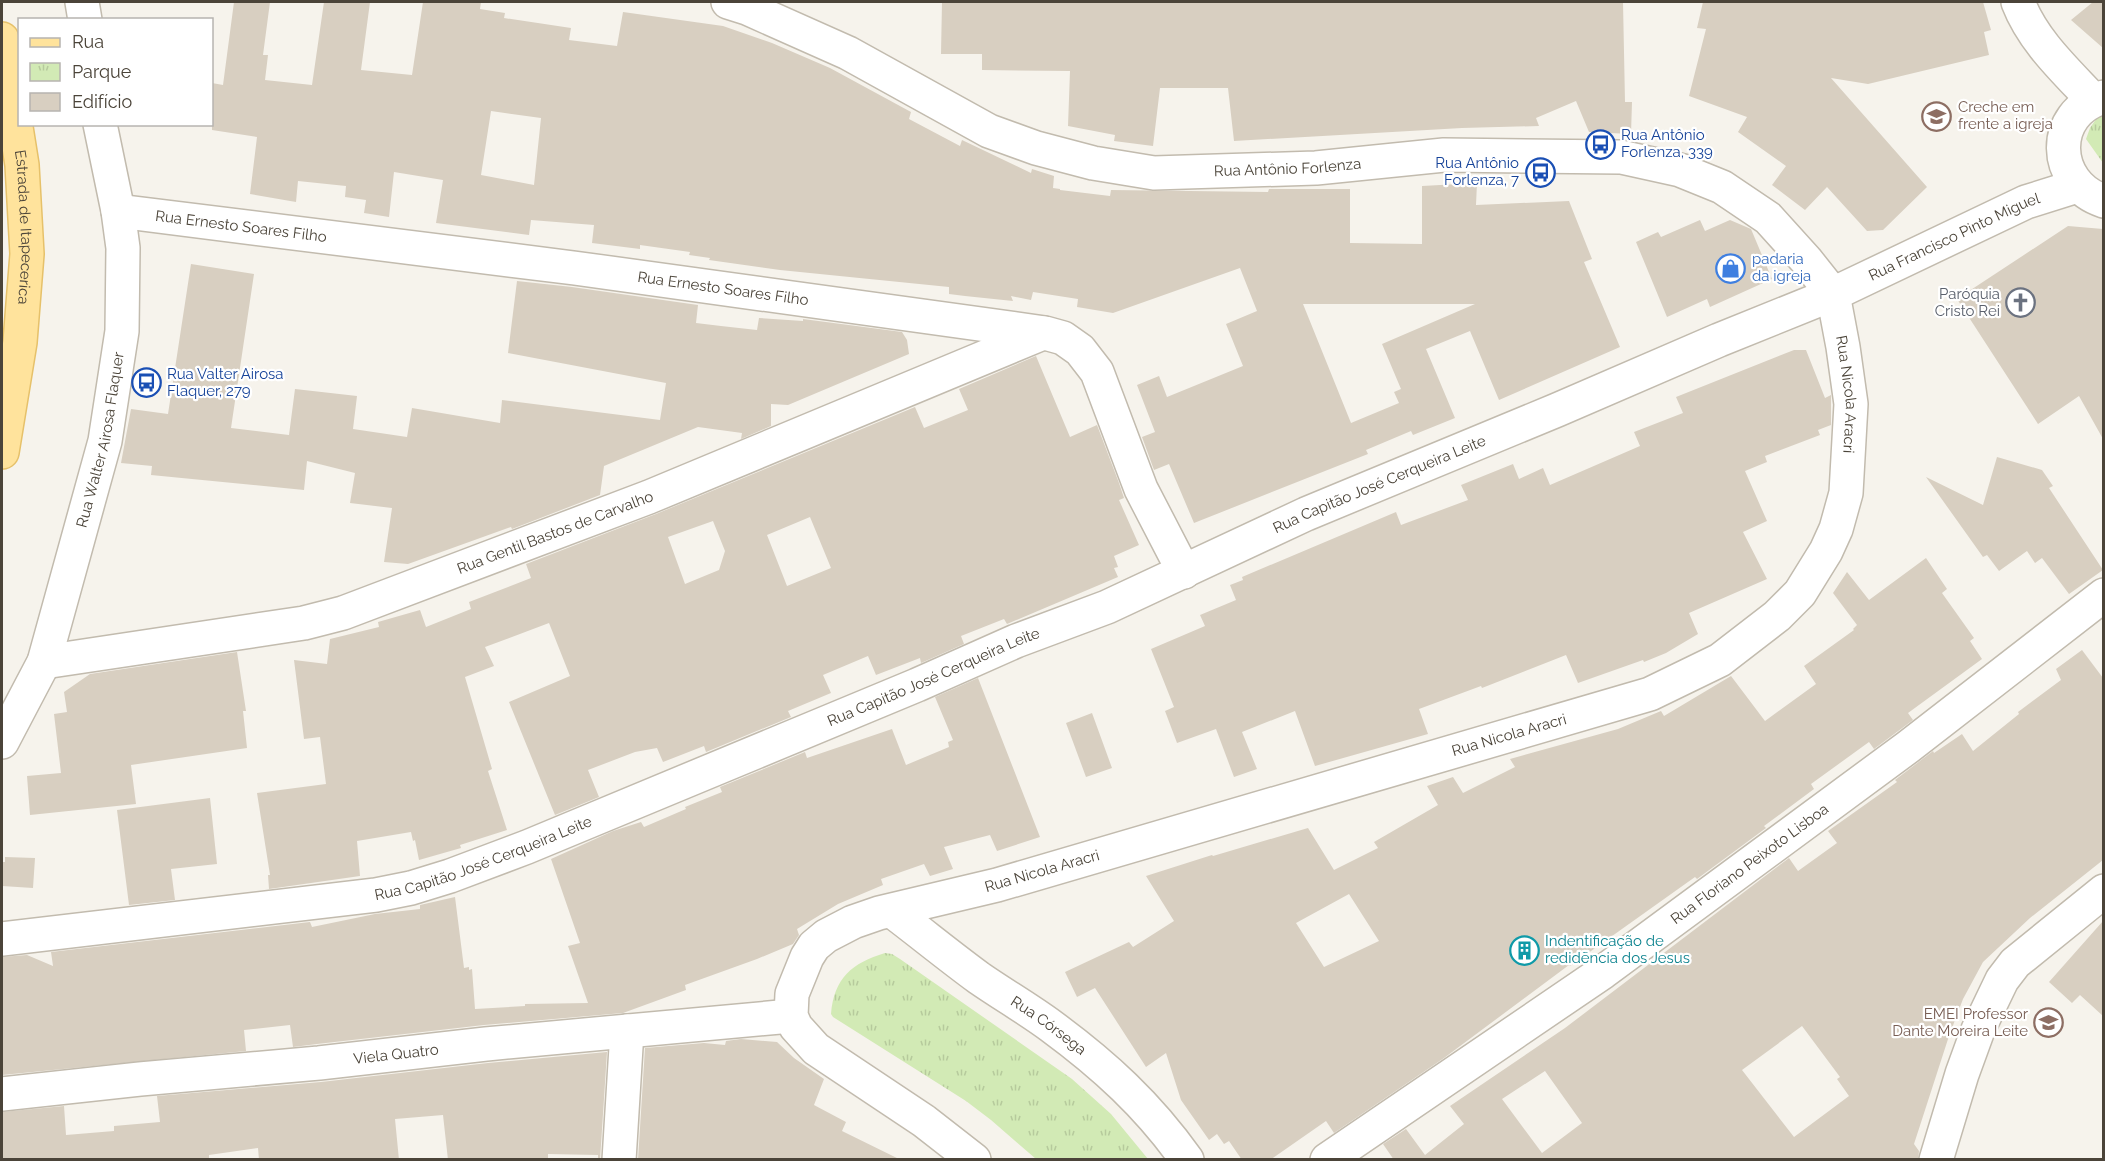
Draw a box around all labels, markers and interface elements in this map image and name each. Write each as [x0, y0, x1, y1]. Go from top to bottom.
legend [18, 18, 213, 126]
text: Rua [72, 31, 104, 52]
text: Parque [72, 61, 132, 82]
text: Edifício [72, 91, 132, 112]
place label: Creche em frente a igreja [1958, 98, 2053, 133]
school or university icon: Creche em frente a igreja [1921, 100, 1953, 132]
place label: Rua Antônio Forlenza, 339 [1621, 126, 1713, 161]
bus stop icon: Rua Antônio Forlenza, 339 [1584, 128, 1616, 160]
street label: Estrada de Itapecerica [11, 149, 36, 305]
street label: Rua Antônio Forlenza [1214, 154, 1362, 180]
place label: Rua Antônio Forlenza, 7 [1435, 154, 1519, 189]
bus stop icon: Rua Antônio Forlenza, 7 [1524, 156, 1556, 188]
street label: Rua Francisco Pinto Miguel [1866, 189, 2043, 285]
street label: Rua Ernesto Soares Filho [154, 207, 328, 246]
place label: padaria da igreja [1752, 250, 1811, 285]
shop icon: padaria da igreja [1715, 252, 1747, 284]
street label: Rua Ernesto Soares Filho [636, 268, 810, 309]
place label: Paróquia Cristo Rei [1935, 285, 2000, 320]
church icon: Paróquia Cristo Rei [2005, 287, 2037, 319]
street label: Rua Nicola Aracri [1832, 334, 1860, 454]
street label: Rua Walter Airosa Flaquer [73, 350, 128, 529]
place label: Rua Valter Airosa Flaquer, 279 [167, 365, 284, 400]
bus stop icon: Rua Valter Airosa Flaquer, 279 [130, 367, 162, 399]
street label: Rua Capitão José Cerqueira Leite [1270, 431, 1489, 537]
street label: Rua Gentil Bastos de Carvalho [454, 487, 656, 578]
street label: Rua Capitão José Cerqueira Leite [825, 624, 1042, 730]
street label: Rua Nicola Aracri [1450, 710, 1568, 760]
street label: Rua Floriano Peixoto Lisboa [1667, 800, 1832, 928]
street label: Rua Capitão José Cerqueira Leite [373, 812, 595, 904]
street label: Rua Nicola Aracri [983, 846, 1101, 896]
place label: Indentificação de redidẽncia dos Jesus [1545, 932, 1690, 967]
building icon: Indentificação de redidẽncia dos Jesus [1508, 934, 1540, 966]
street label: Rua Córsega [1007, 992, 1090, 1059]
place label: EMEI Professor Dante Moreira Leite [1892, 1005, 2029, 1040]
school or university icon: EMEI Professor Dante Moreira Leite [2033, 1007, 2065, 1039]
street label: Viela Quatro [352, 1040, 440, 1068]

